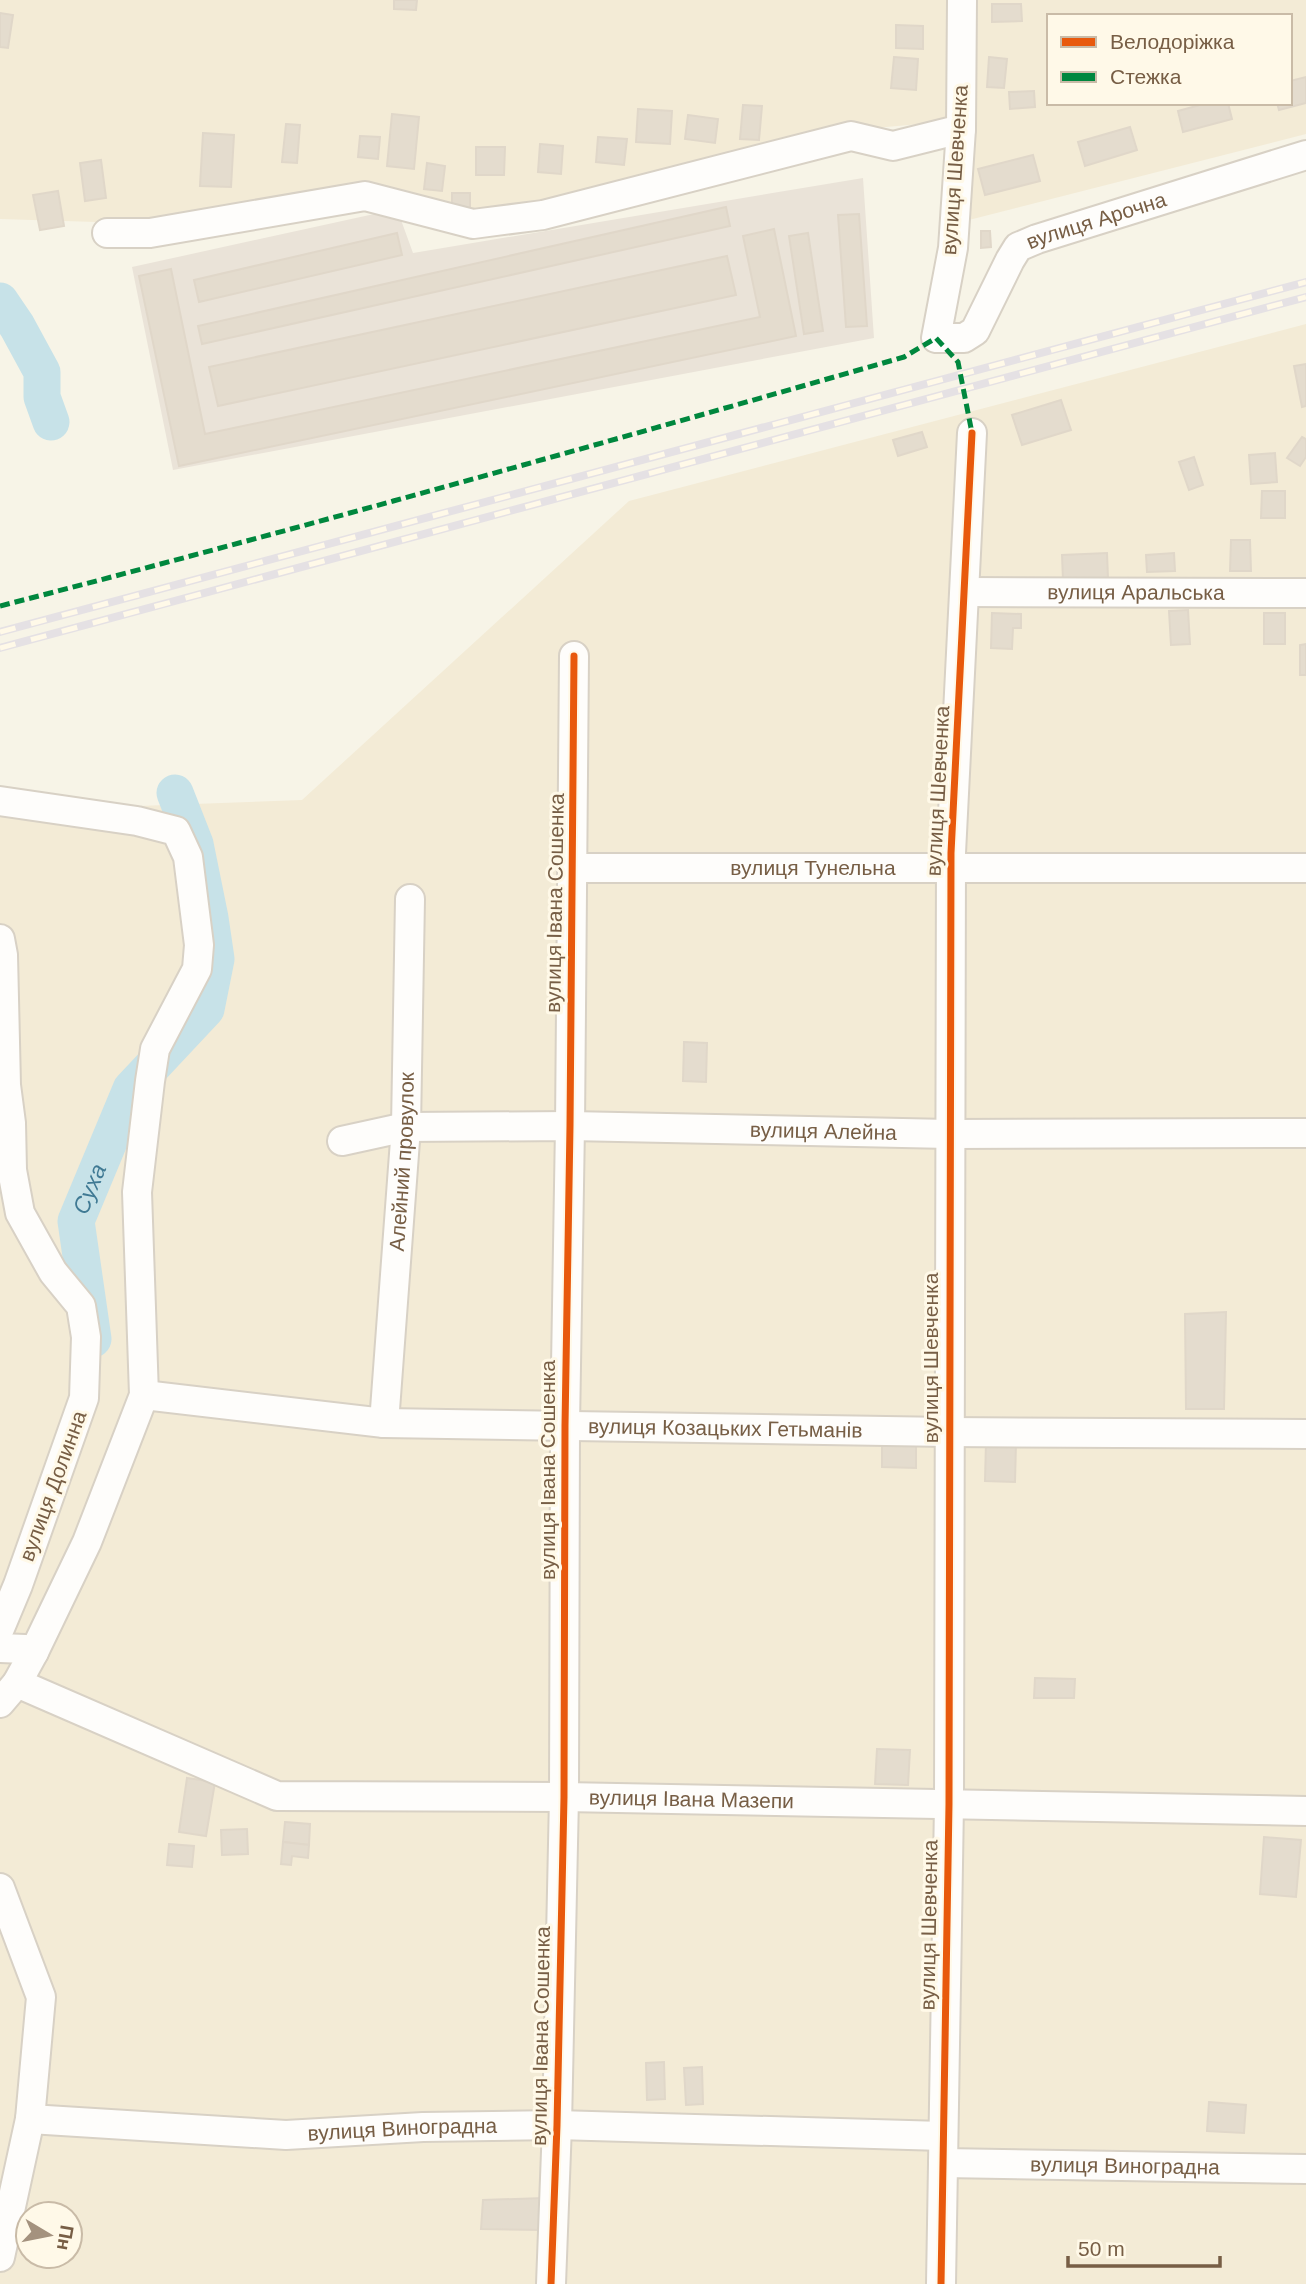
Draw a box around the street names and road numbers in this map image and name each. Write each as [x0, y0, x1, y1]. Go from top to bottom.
street label: вулиця Шевченка [937, 84, 972, 256]
street label: вулиця Арочна [1023, 187, 1169, 253]
street label: вулиця Аральська [1047, 580, 1225, 604]
street label: вулиця Шевченка [922, 705, 953, 877]
street label: вулиця Івана Сошенка [541, 793, 568, 1013]
street label: вулиця Тунельна [730, 856, 896, 879]
street label: Алейний провулок [385, 1071, 418, 1252]
street label: вулиця Алейна [750, 1118, 897, 1144]
street label: вулиця Шевченка [919, 1272, 942, 1443]
street label: вулиця Івана Сошенка [536, 1360, 559, 1580]
street label: вулиця Долинна [15, 1407, 91, 1564]
street label: вулиця Козацьких Гетьманів [588, 1414, 863, 1442]
street label: вулиця Івана Мазепи [589, 1785, 794, 1812]
street label: вулиця Шевченка [916, 1839, 941, 2010]
street label: вулиця Івана Сошенка [527, 1926, 554, 2146]
street label: вулиця Виноградна [307, 2114, 498, 2145]
street label: вулиця Виноградна [1030, 2152, 1220, 2179]

